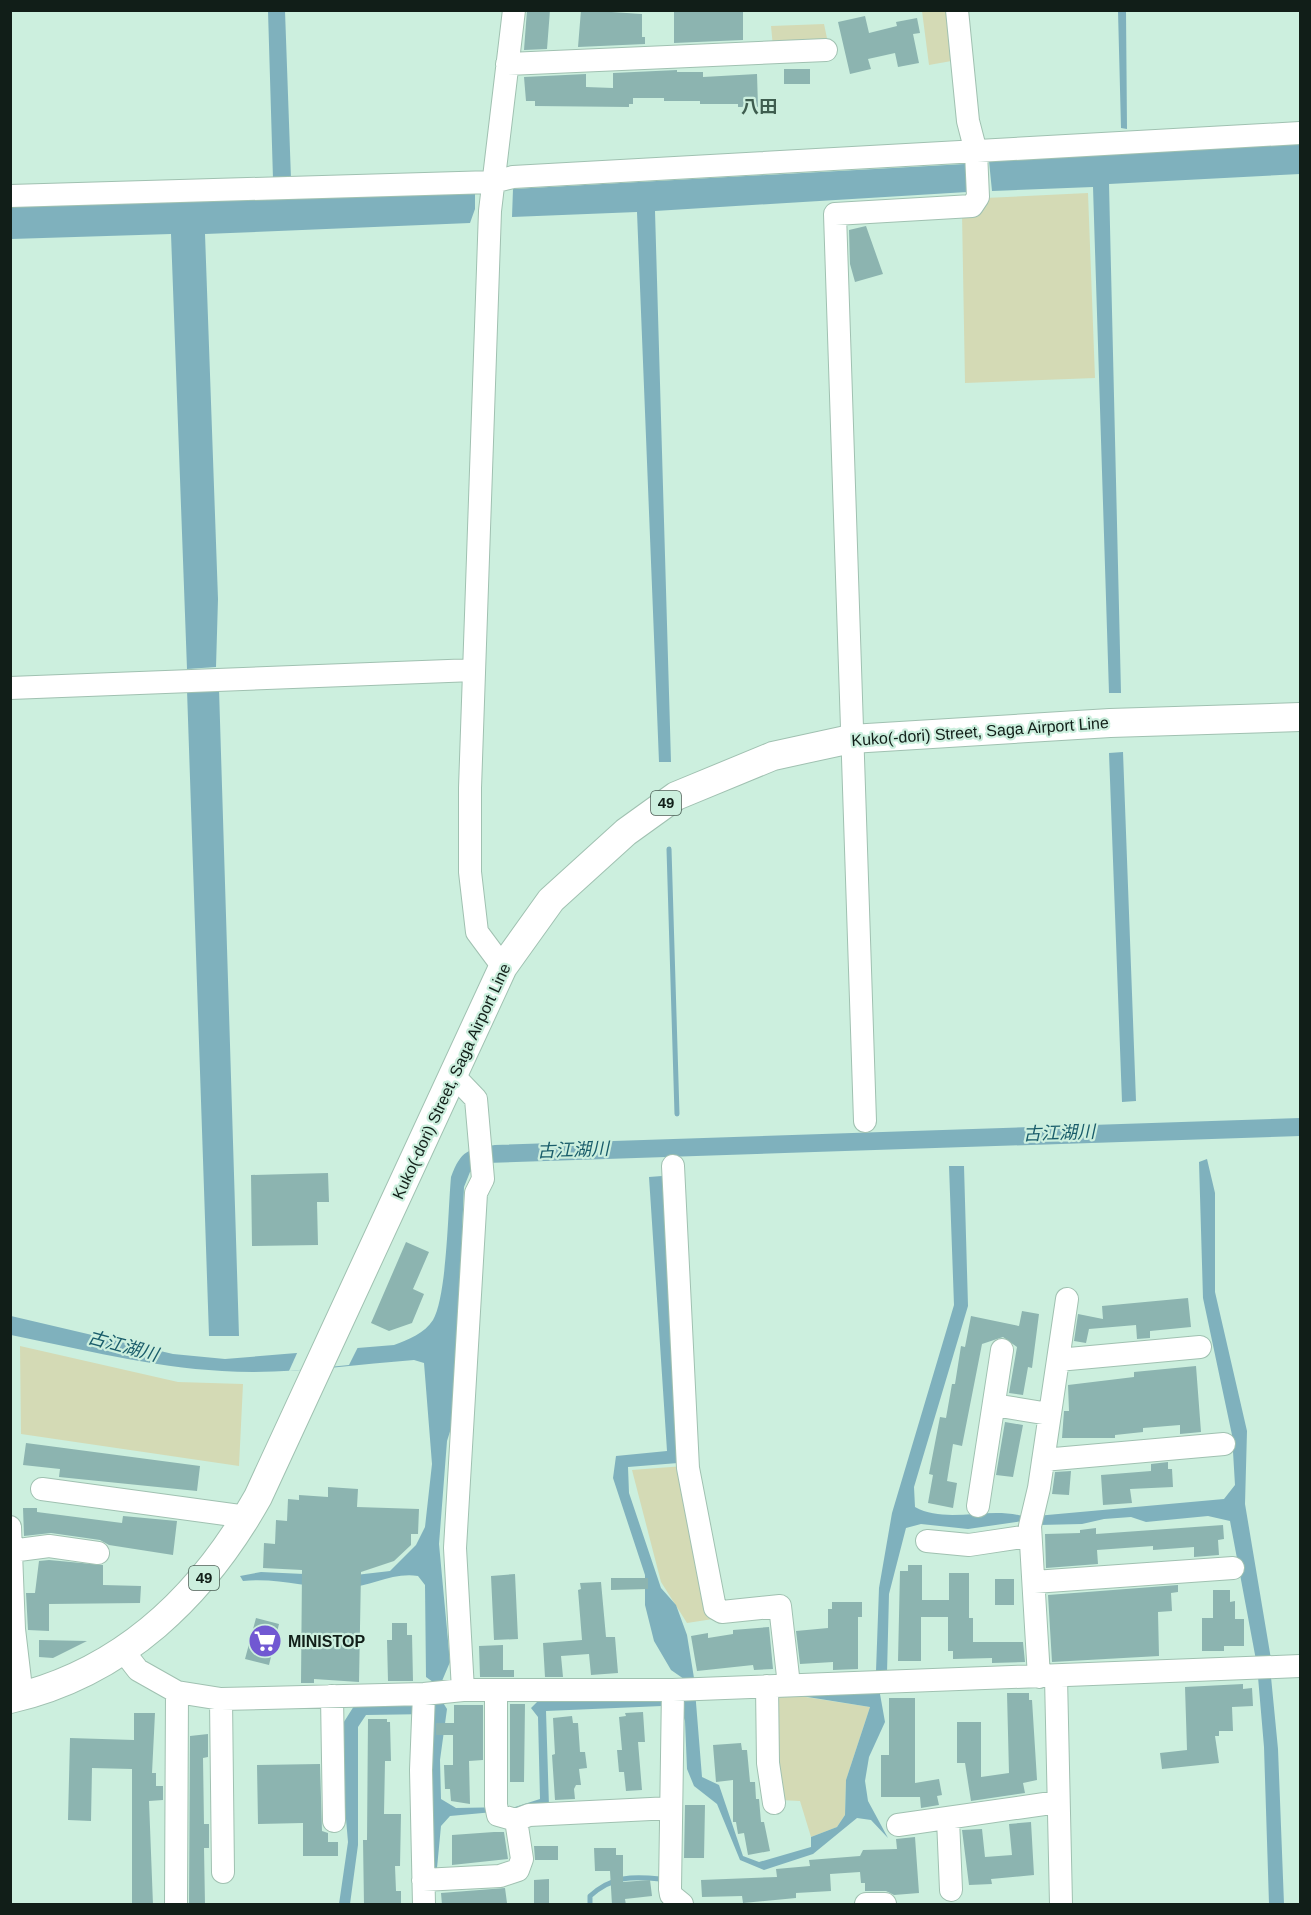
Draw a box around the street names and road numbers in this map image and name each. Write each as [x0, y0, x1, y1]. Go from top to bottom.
street label: Kuko(-dori) Street, Saga Airport Line [851, 714, 1109, 749]
road number: 49 [651, 791, 681, 815]
street label: Kuko(-dori) Street, Saga Airport Line [389, 961, 514, 1202]
road number: 49 [189, 1566, 219, 1590]

